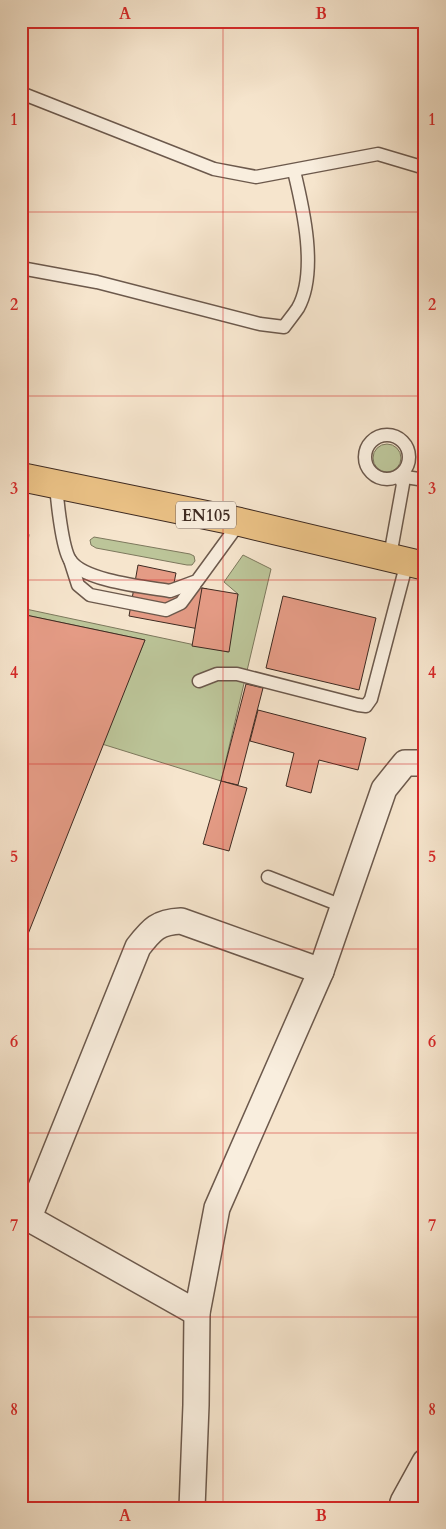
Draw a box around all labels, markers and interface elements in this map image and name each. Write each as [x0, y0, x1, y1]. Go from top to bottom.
text: A [119, 3, 131, 25]
text: B [315, 3, 327, 25]
text: 1 [10, 109, 18, 131]
text: 1 [428, 109, 436, 131]
text: 2 [10, 294, 18, 316]
text: 2 [428, 294, 436, 316]
text: 3 [10, 478, 18, 500]
text: 3 [428, 478, 436, 500]
road number: EN105 [176, 502, 236, 528]
text: 4 [10, 662, 18, 684]
text: 4 [428, 662, 436, 684]
text: 5 [10, 846, 18, 868]
text: 5 [428, 846, 436, 868]
text: 6 [10, 1031, 18, 1053]
text: 6 [428, 1031, 436, 1053]
text: 7 [10, 1215, 18, 1237]
text: 7 [428, 1215, 436, 1237]
text: 8 [10, 1399, 18, 1421]
text: 8 [428, 1399, 436, 1421]
text: A [119, 1505, 131, 1527]
text: B [315, 1505, 327, 1527]

